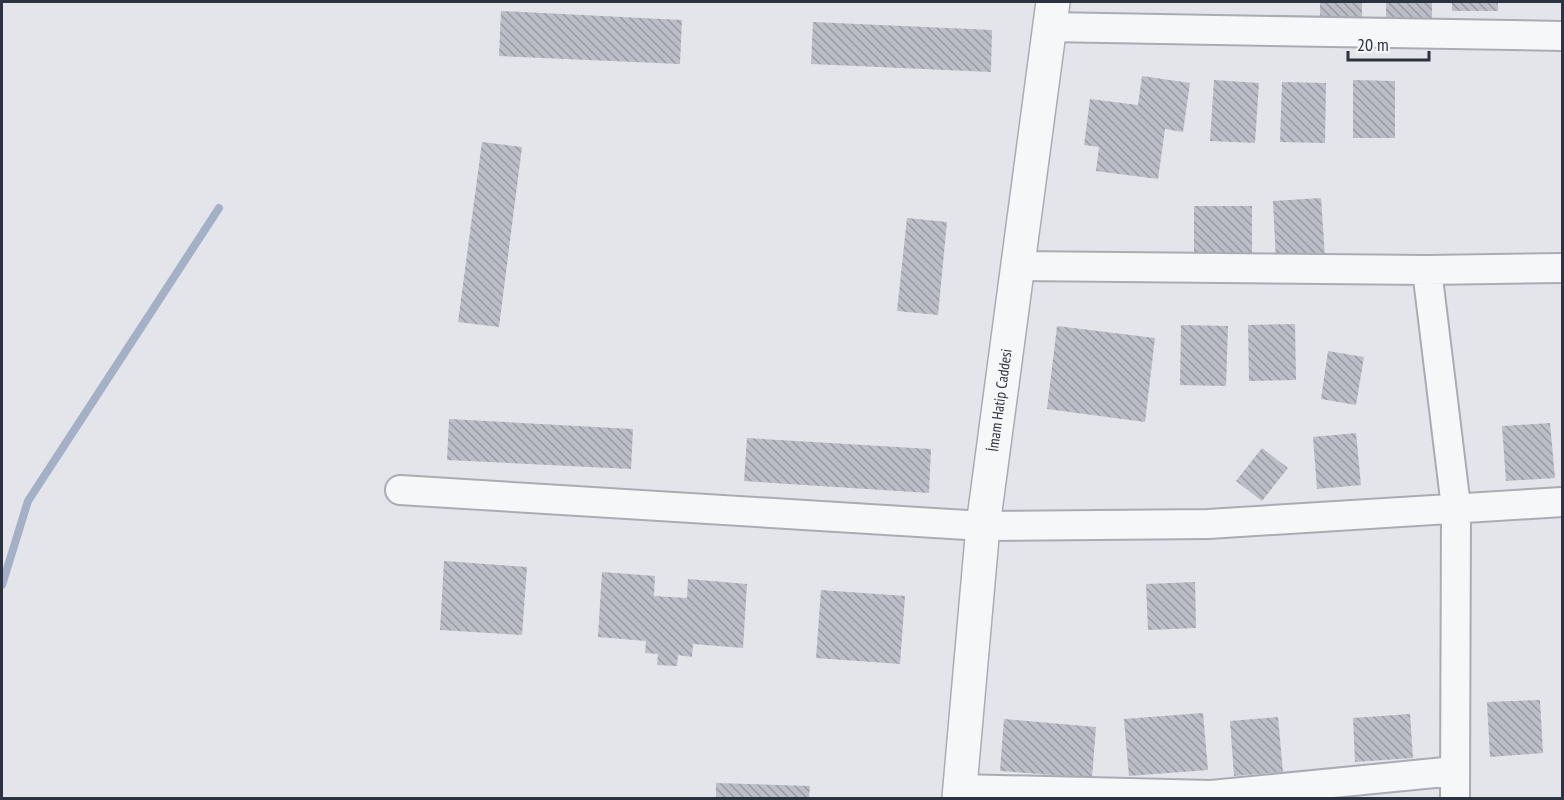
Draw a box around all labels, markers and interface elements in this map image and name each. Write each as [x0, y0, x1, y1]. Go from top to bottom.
scale bar [1348, 24, 1429, 62]
text: 20 m [1357, 33, 1389, 56]
street label: İmam Hatip Caddesi [983, 347, 1016, 453]

